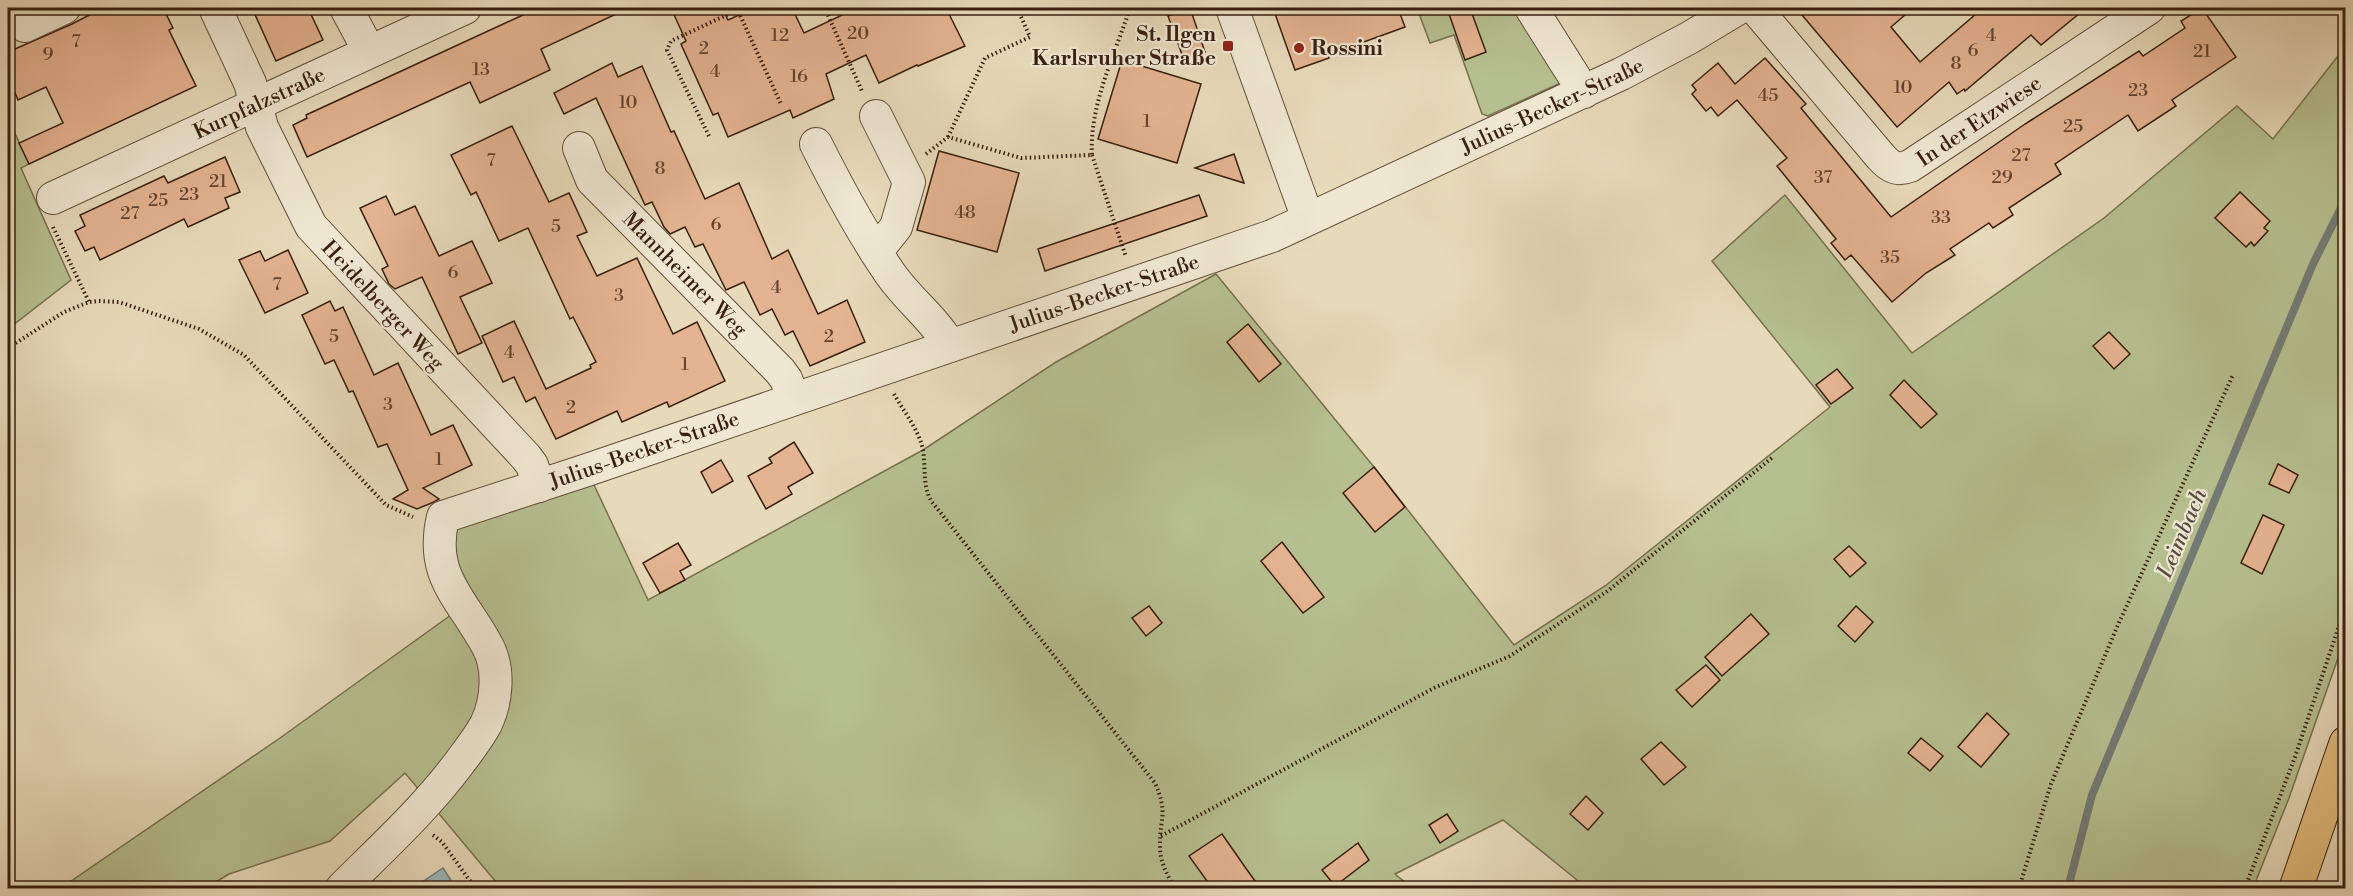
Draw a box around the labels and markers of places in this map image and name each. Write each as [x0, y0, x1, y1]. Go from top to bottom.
place label: St. Ilgen Karlsruher Straße [1032, 22, 1216, 72]
place label: Rossini [1311, 36, 1383, 62]
marker: St. Ilgen Karlsruher Straße [1221, 39, 1235, 53]
marker: Rossini [1292, 41, 1306, 55]

